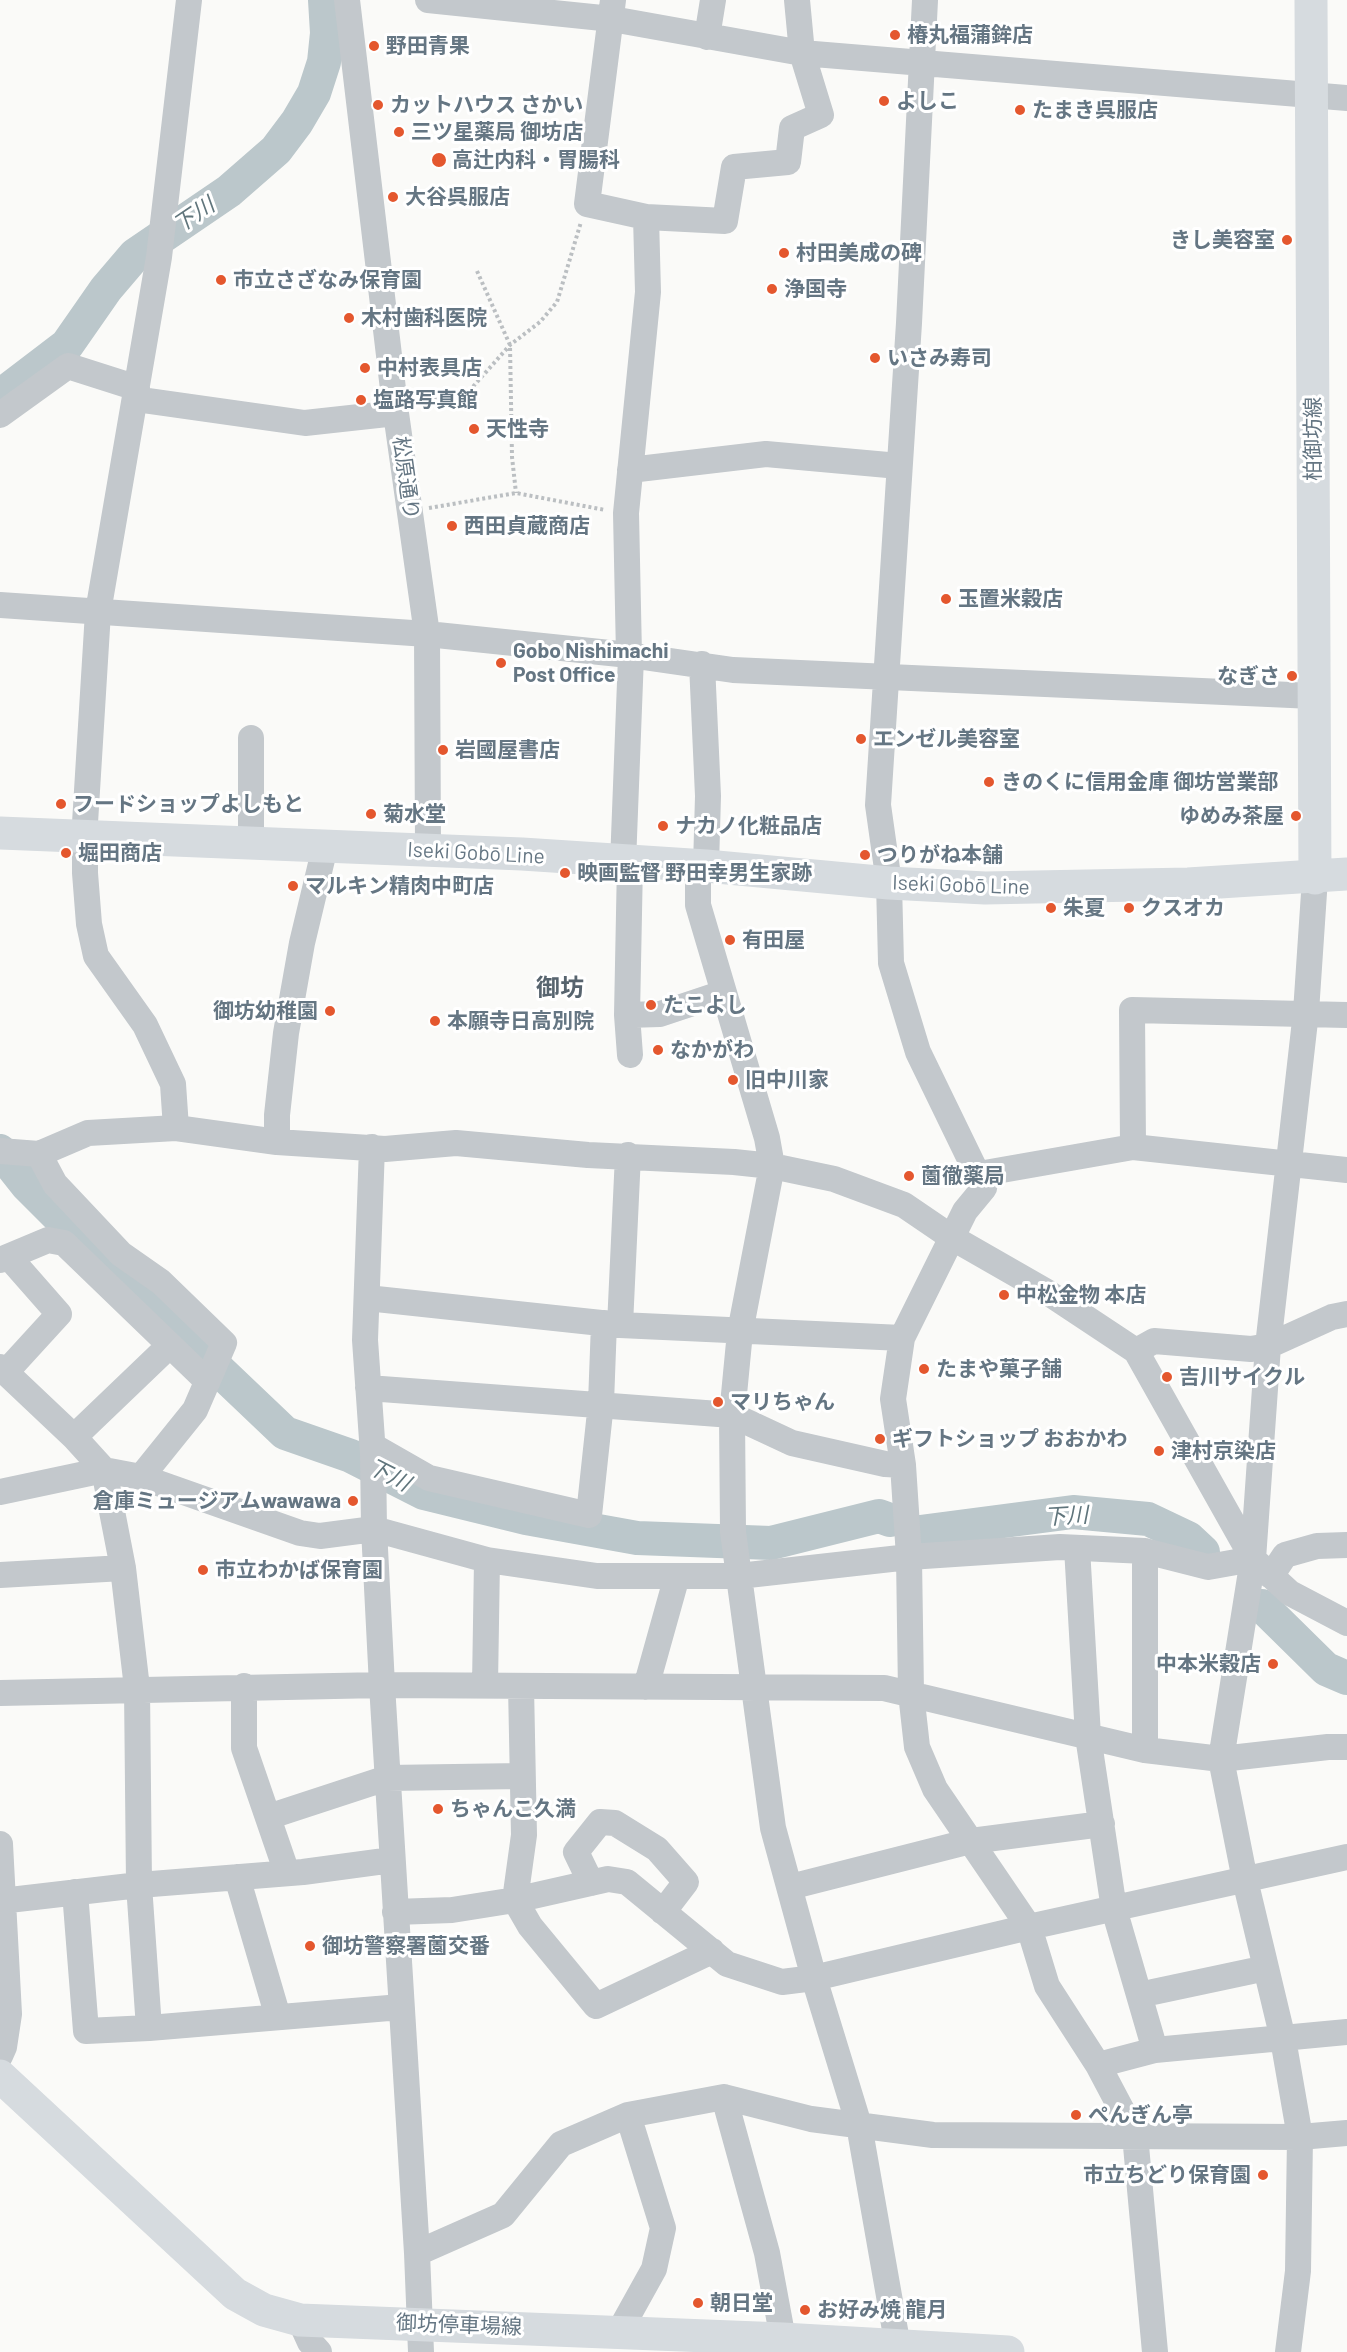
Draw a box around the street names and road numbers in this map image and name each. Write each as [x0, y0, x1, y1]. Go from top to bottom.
street label: 柏御坊線 [1300, 397, 1326, 481]
street label: 松原通り [388, 435, 424, 521]
street label: Iseki Gobō Line [407, 837, 545, 869]
street label: Iseki Gobō Line [892, 870, 1030, 900]
street label: 御坊停車場線 [396, 2310, 522, 2340]

